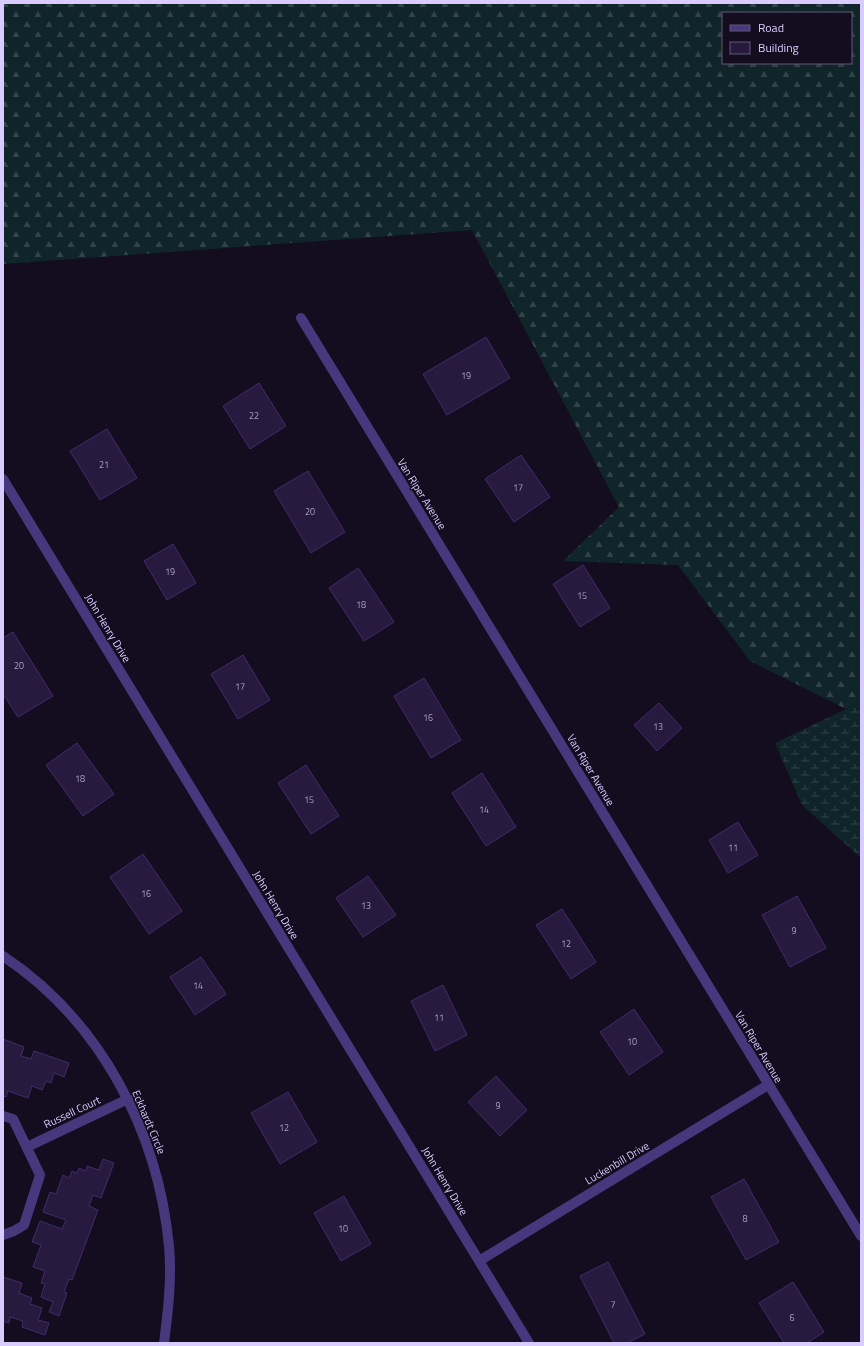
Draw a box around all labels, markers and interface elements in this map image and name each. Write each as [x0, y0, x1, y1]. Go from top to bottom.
legend [722, 12, 852, 64]
text: Road [758, 18, 784, 37]
text: Building [758, 38, 799, 57]
house number: 19 [461, 369, 471, 382]
house number: 22 [249, 409, 259, 422]
street label: Van Riper Avenue [394, 455, 451, 533]
house number: 21 [99, 458, 109, 471]
house number: 17 [513, 481, 523, 494]
house number: 20 [305, 505, 315, 518]
house number: 19 [165, 565, 175, 578]
house number: 15 [577, 589, 587, 602]
street label: John Henry Drive [81, 591, 135, 666]
house number: 18 [356, 598, 366, 611]
house number: 20 [14, 659, 24, 672]
house number: 17 [235, 680, 245, 693]
house number: 16 [423, 711, 433, 724]
house number: 13 [653, 720, 663, 733]
street label: Van Riper Avenue [563, 731, 619, 809]
house number: 18 [75, 772, 85, 785]
house number: 15 [304, 793, 314, 806]
house number: 14 [479, 803, 489, 816]
house number: 11 [728, 841, 738, 854]
street label: John Henry Drive [249, 868, 303, 943]
house number: 16 [141, 887, 151, 900]
house number: 13 [361, 899, 371, 912]
house number: 9 [791, 924, 797, 937]
house number: 12 [561, 937, 571, 950]
house number: 14 [193, 979, 203, 992]
street label: Van Riper Avenue [731, 1008, 787, 1086]
house number: 11 [434, 1011, 444, 1024]
house number: 10 [627, 1035, 637, 1048]
street label: Eckhardt Circle [128, 1087, 170, 1157]
street label: Russell Court [41, 1092, 103, 1132]
house number: 9 [495, 1099, 501, 1112]
house number: 12 [279, 1121, 289, 1134]
street label: Luckenbill Drive [582, 1137, 652, 1188]
street label: John Henry Drive [418, 1144, 472, 1219]
house number: 8 [742, 1212, 748, 1225]
house number: 10 [338, 1222, 348, 1235]
house number: 7 [610, 1298, 616, 1311]
house number: 6 [789, 1311, 795, 1324]

